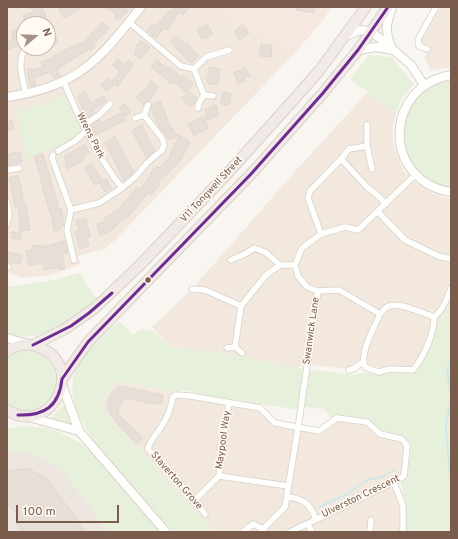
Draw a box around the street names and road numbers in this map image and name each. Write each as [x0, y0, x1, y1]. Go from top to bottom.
street label: Wrens Park [73, 111, 107, 161]
street label: V11 Tongwell Street [178, 155, 246, 225]
street label: Swanwick Lane [301, 296, 323, 366]
street label: Maypool Way [214, 410, 234, 470]
street label: Staverton Grove [147, 449, 205, 513]
street label: Ulverston Crescent [320, 473, 402, 521]

